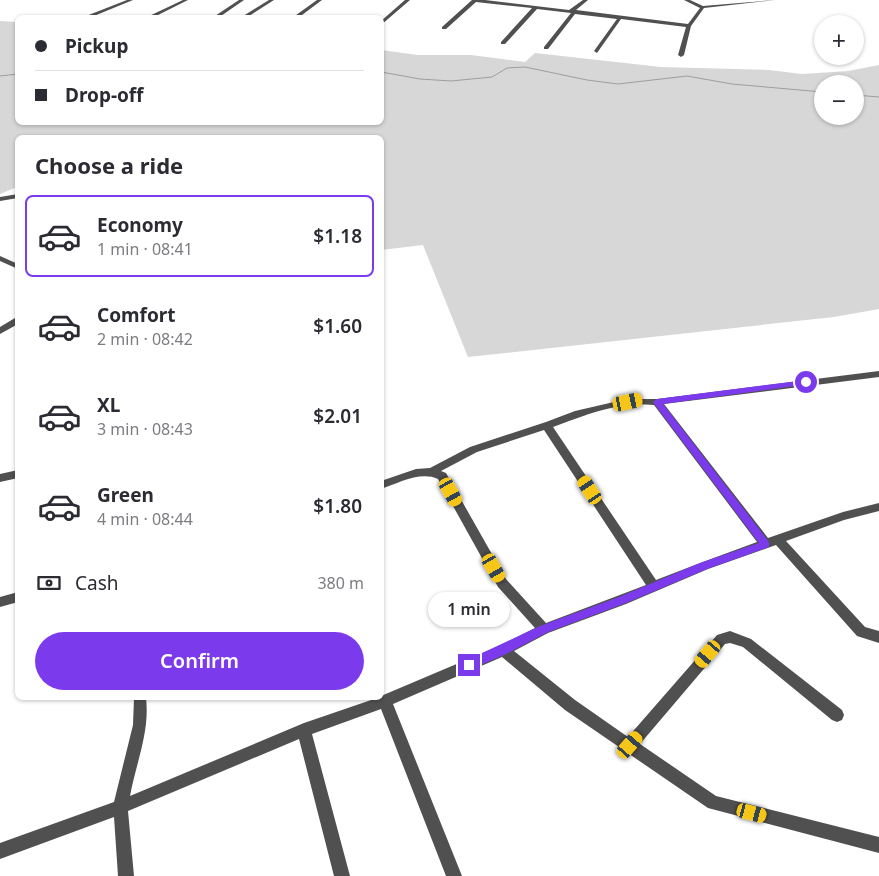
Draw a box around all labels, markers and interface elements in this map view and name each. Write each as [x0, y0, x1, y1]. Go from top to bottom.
map controls [814, 15, 864, 125]
button: + [814, 15, 864, 65]
text: Pickup [65, 33, 128, 59]
button: − [814, 75, 864, 125]
text: Drop-off [65, 82, 144, 108]
text: Choose a ride [35, 150, 183, 180]
text: Economy [97, 212, 183, 238]
icon: car [37, 214, 82, 259]
text: $1.18 [313, 223, 362, 249]
text: 1 min · 08:41 [97, 238, 193, 260]
text: Comfort [97, 302, 176, 328]
icon: car [37, 304, 82, 349]
text: $1.60 [313, 313, 362, 339]
text: 2 min · 08:42 [97, 328, 193, 350]
route start [795, 371, 817, 393]
text: XL [97, 392, 120, 418]
car [611, 392, 644, 412]
icon: car [37, 394, 82, 439]
text: $2.01 [313, 403, 362, 429]
text: 3 min · 08:43 [97, 418, 193, 440]
car [575, 473, 604, 507]
car [437, 475, 464, 509]
text: Green [97, 482, 154, 508]
icon: car [37, 484, 82, 529]
text: $1.80 [313, 493, 362, 519]
text: 4 min · 08:44 [97, 508, 193, 530]
car [480, 551, 507, 585]
icon: cash [35, 569, 63, 597]
text: Cash [75, 570, 119, 596]
text: 380 m [317, 572, 364, 594]
callout: 1 min [428, 592, 510, 628]
text: 1 min [447, 598, 491, 620]
button: Confirm [35, 632, 364, 690]
car [692, 638, 723, 670]
route end [458, 654, 480, 676]
car [614, 729, 645, 761]
car [735, 802, 768, 824]

